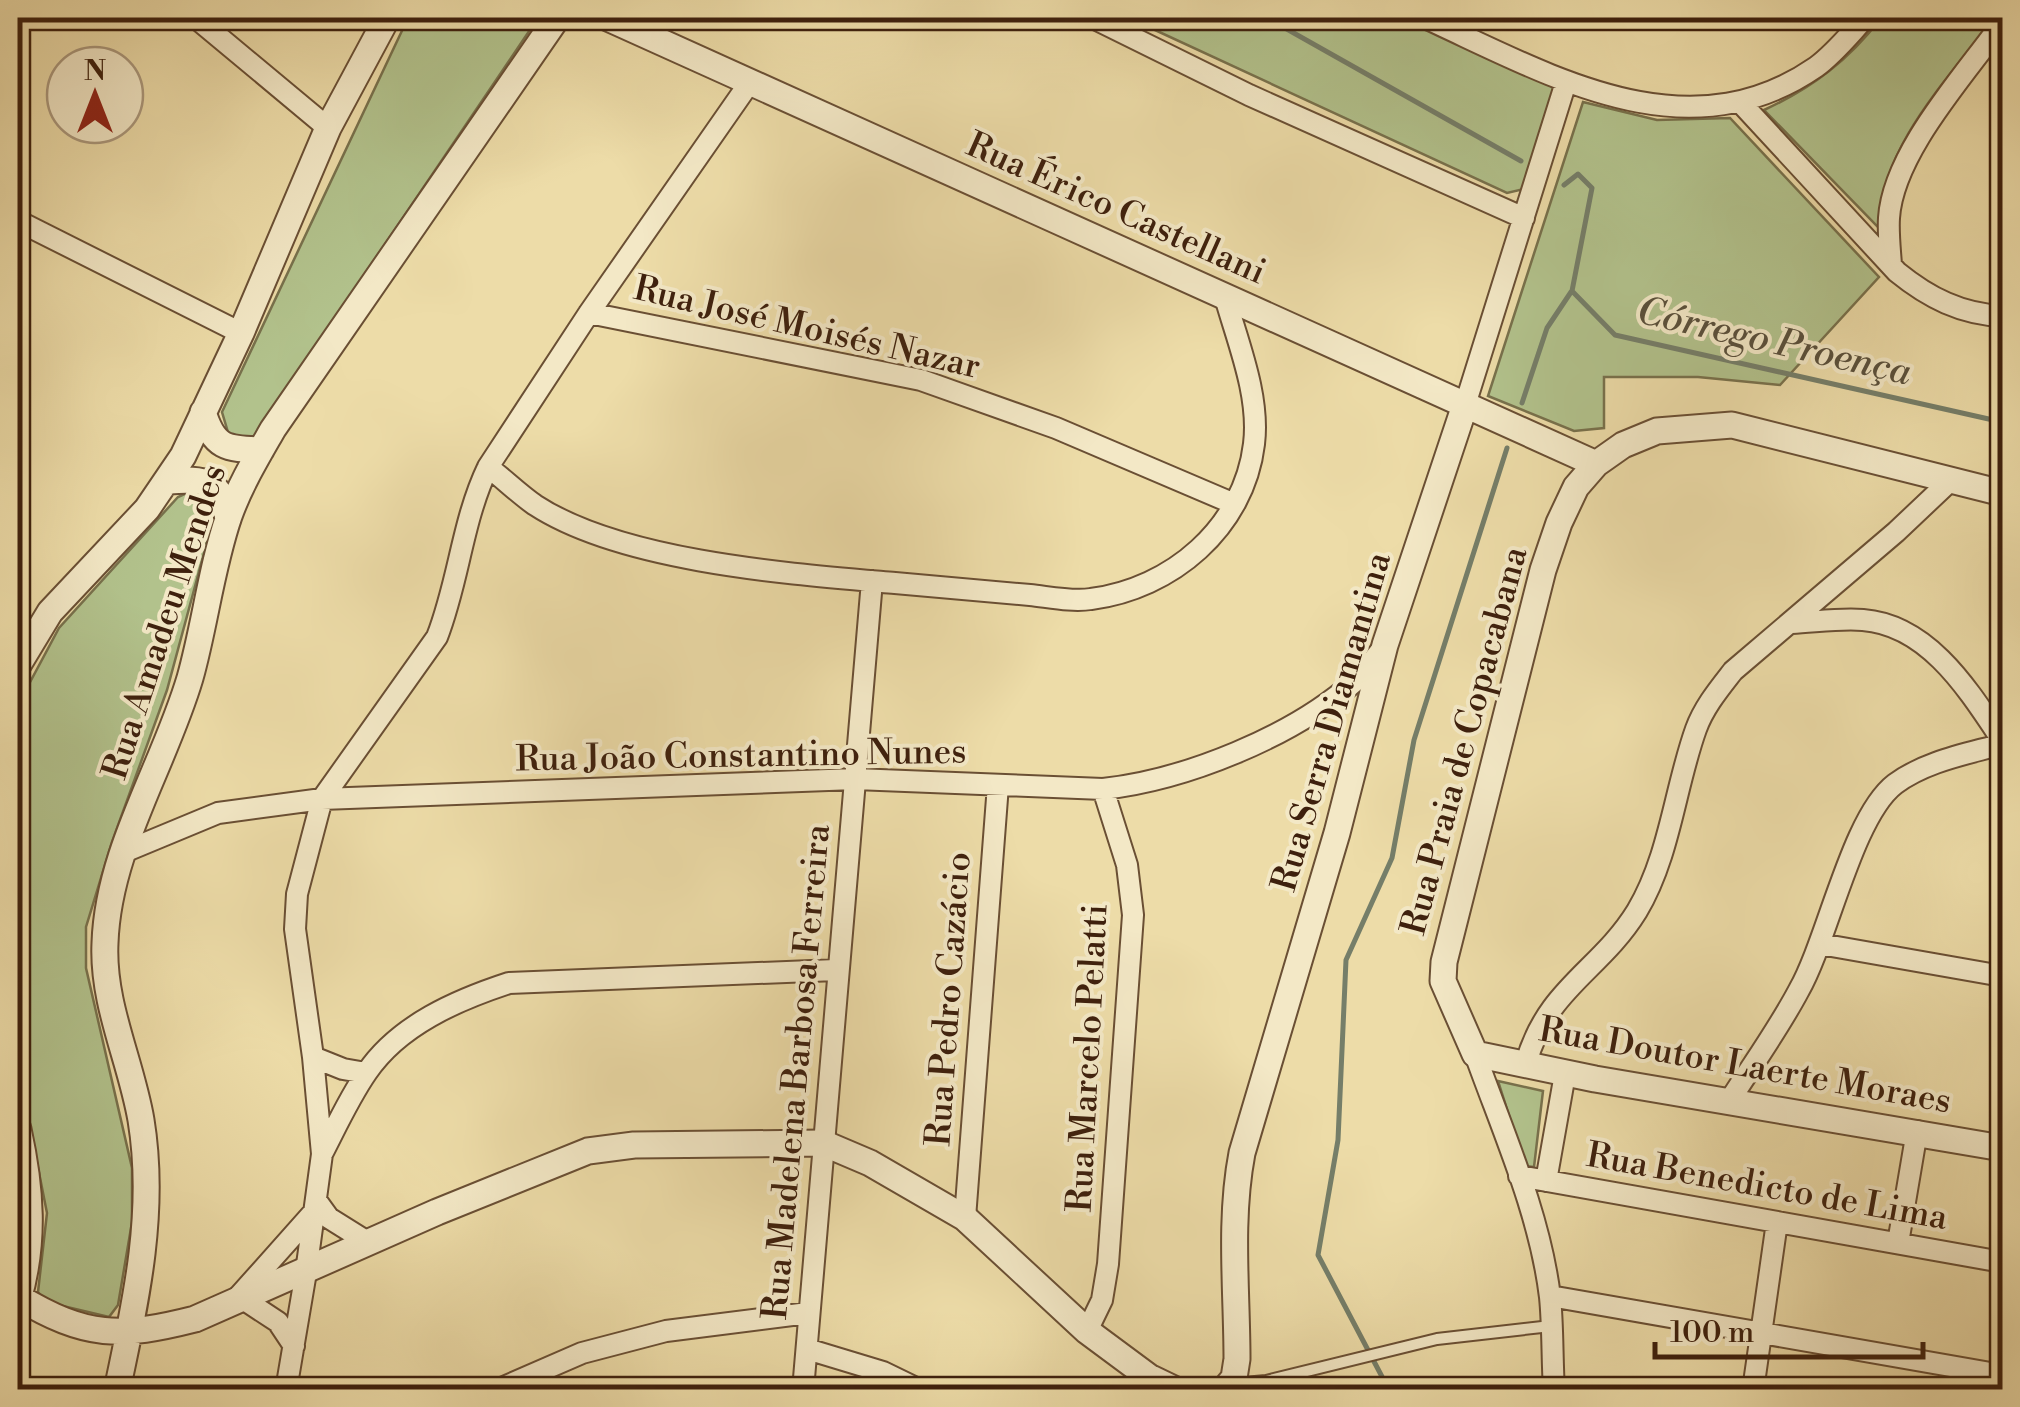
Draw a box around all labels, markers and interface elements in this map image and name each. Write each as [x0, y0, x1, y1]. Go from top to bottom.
north arrow [45, 45, 145, 145]
text: N [84, 54, 106, 89]
street label: Rua Érico Castellani [960, 122, 1273, 294]
street label: Rua José Moisés Nazar [629, 267, 985, 389]
water label: Córrego Proença [1632, 288, 1917, 397]
street label: Rua Amadeu Mendes [94, 459, 236, 785]
street label: Rua Praia de Copacabana [1392, 542, 1538, 940]
street label: Rua Serra Diamantina [1263, 547, 1401, 897]
street label: Rua João Constantino Nunes [515, 731, 967, 781]
street label: Rua Madelena Barbosa Ferreira [754, 822, 840, 1321]
street label: Rua Pedro Cazácio [917, 850, 981, 1148]
street label: Rua Marcelo Pelatti [1058, 903, 1118, 1213]
street label: Rua Doutor Laerte Moraes [1536, 1009, 1954, 1123]
street label: Rua Benedicto de Lima [1583, 1134, 1951, 1240]
scale bar [1655, 1297, 1922, 1359]
text: 100 m [1670, 1314, 1754, 1352]

